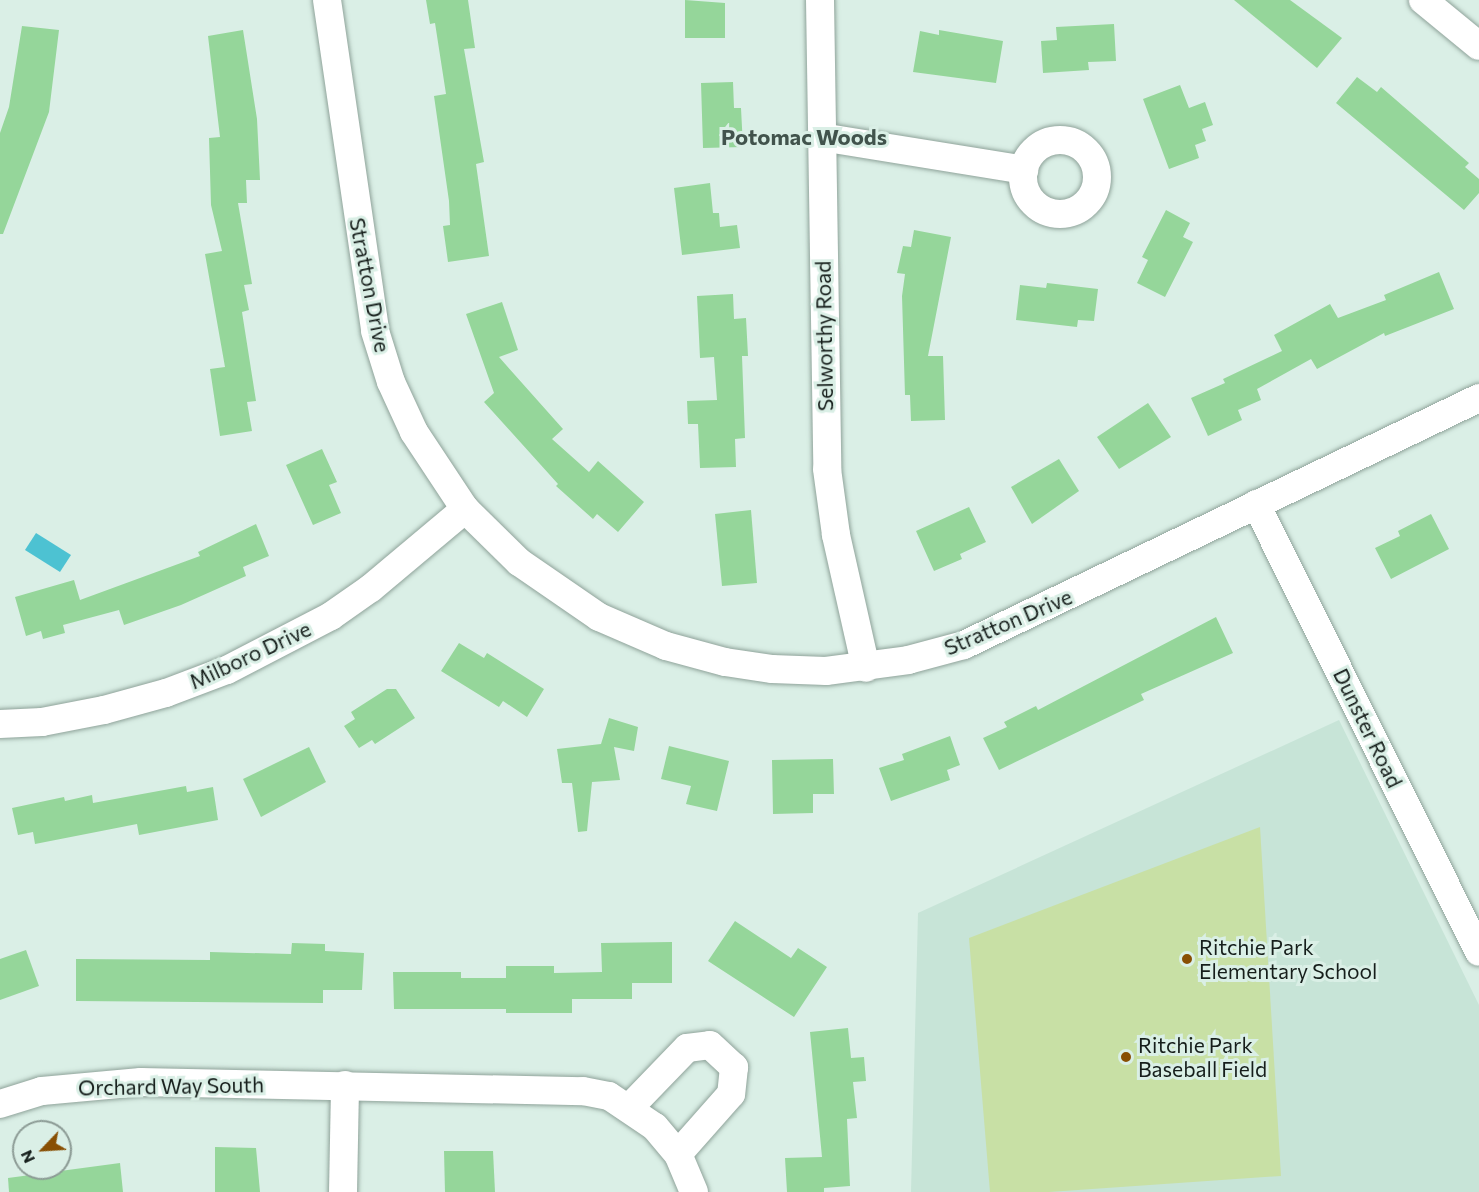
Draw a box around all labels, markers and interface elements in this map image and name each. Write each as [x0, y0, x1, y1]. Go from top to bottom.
district label: Potomac Woods [721, 124, 887, 150]
street label: Stratton Drive [345, 216, 395, 354]
street label: Selworthy Road [810, 261, 838, 411]
street label: Stratton Drive [940, 584, 1076, 660]
street label: Milboro Drive [185, 616, 315, 694]
street label: Dunster Road [1328, 664, 1408, 792]
place label: Ritchie Park Elementary School [1199, 934, 1377, 984]
marker: Ritchie Park Elementary School [1180, 952, 1194, 966]
place label: Ritchie Park Baseball Field [1138, 1032, 1267, 1082]
marker: Ritchie Park Baseball Field [1119, 1050, 1133, 1064]
street label: Orchard Way South [78, 1072, 264, 1100]
north arrow [12, 1120, 72, 1180]
text: N [16, 1148, 38, 1166]

